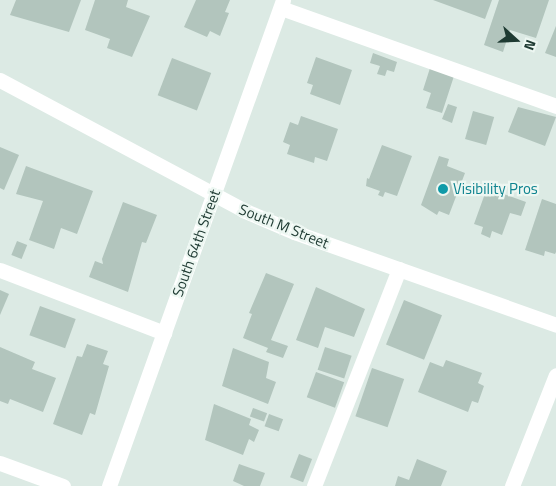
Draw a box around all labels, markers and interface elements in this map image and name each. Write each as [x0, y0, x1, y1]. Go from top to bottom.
north arrow [491, 15, 541, 65]
text: N [519, 37, 542, 53]
place label: Visibility Pros [453, 180, 538, 198]
marker: Visibility Pros [437, 183, 449, 195]
street label: South 64th Street [168, 187, 224, 299]
street label: South M Street [236, 200, 332, 252]

